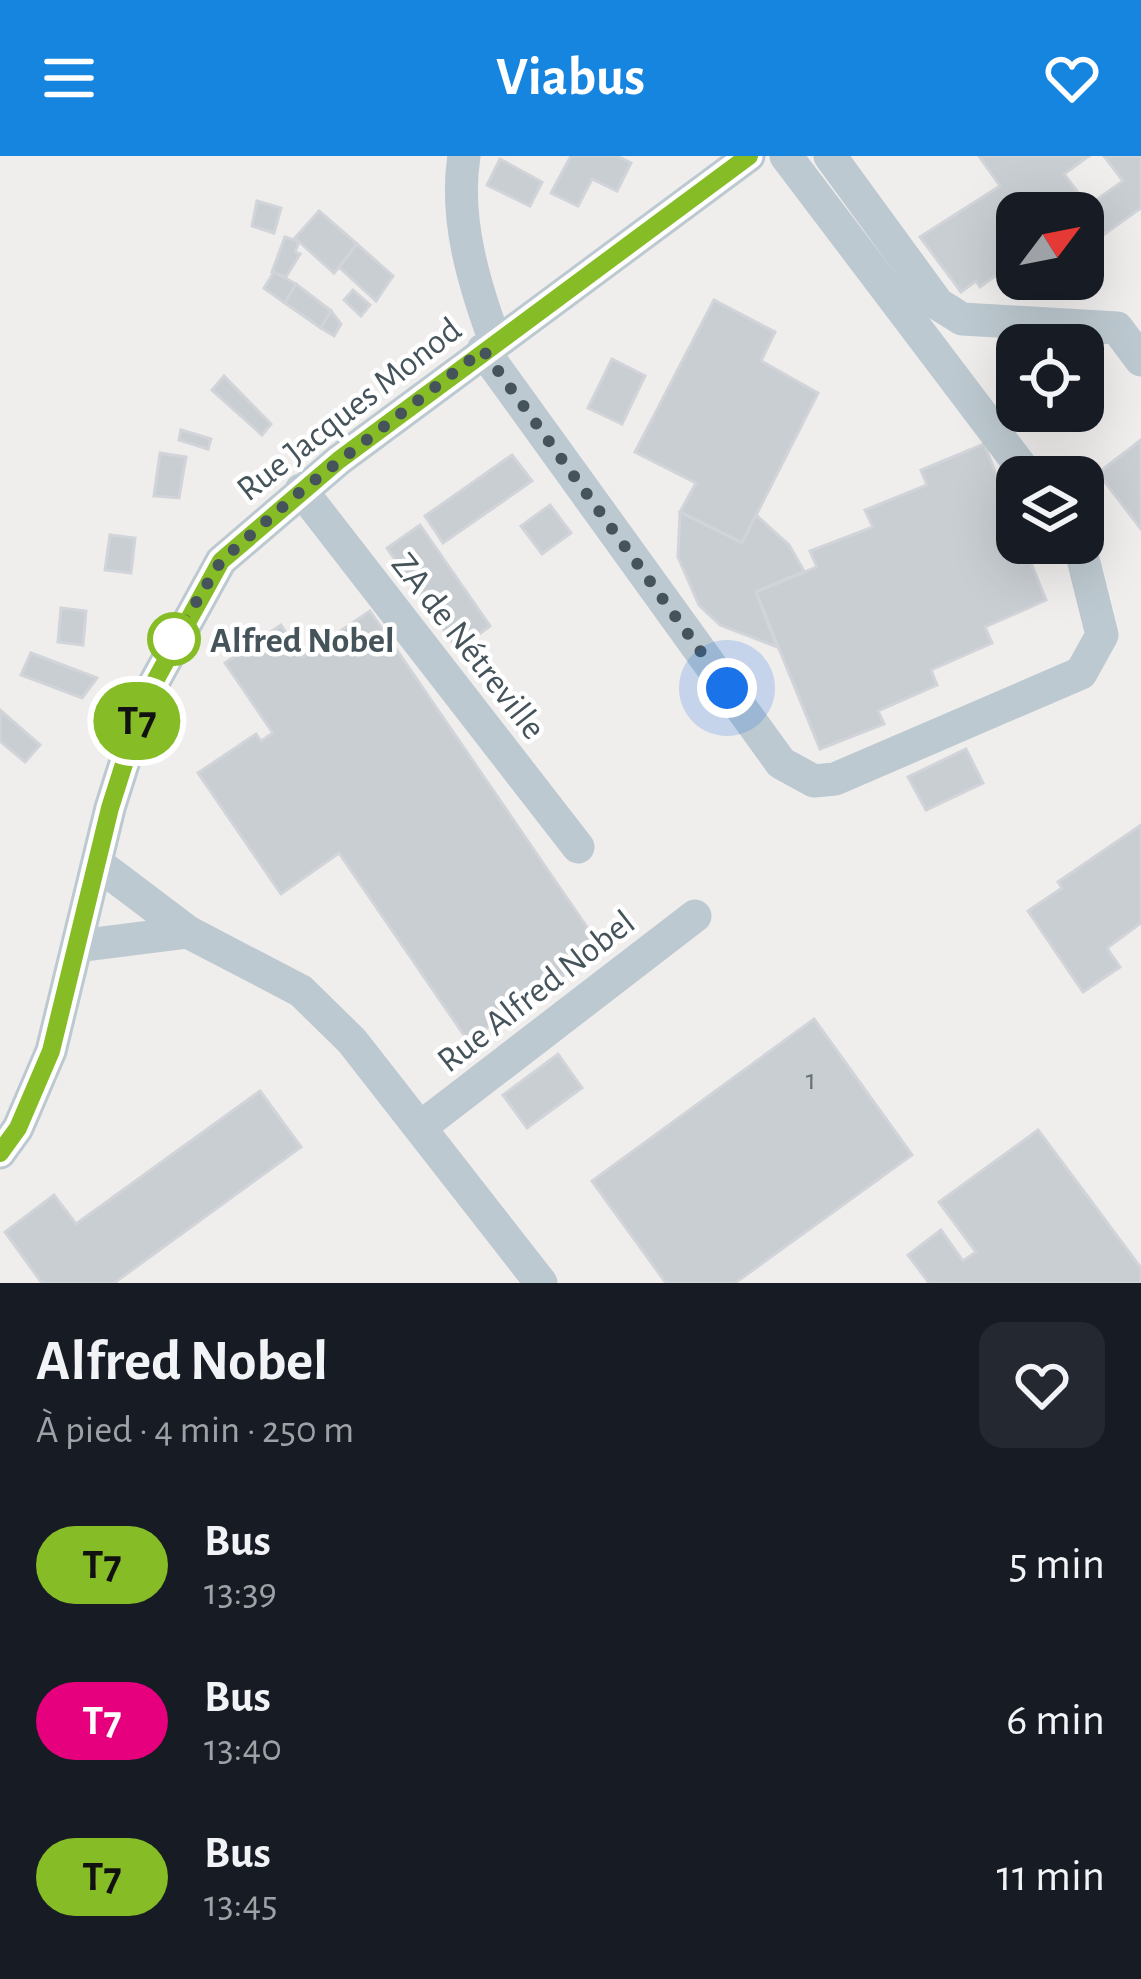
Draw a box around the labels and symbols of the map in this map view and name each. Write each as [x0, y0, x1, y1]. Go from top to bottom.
north arrow [996, 192, 1104, 300]
street label: Rue Jacques Monod [230, 311, 468, 508]
street label: ZA de Nétreville [385, 546, 552, 746]
marker: Alfred Nobel [149, 614, 199, 664]
place label: Alfred Nobel [210, 623, 394, 659]
your location [697, 658, 757, 718]
line badge: T7 [83, 682, 191, 760]
street label: Rue Alfred Nobel [431, 904, 641, 1079]
house number: 1 [806, 1065, 816, 1095]

